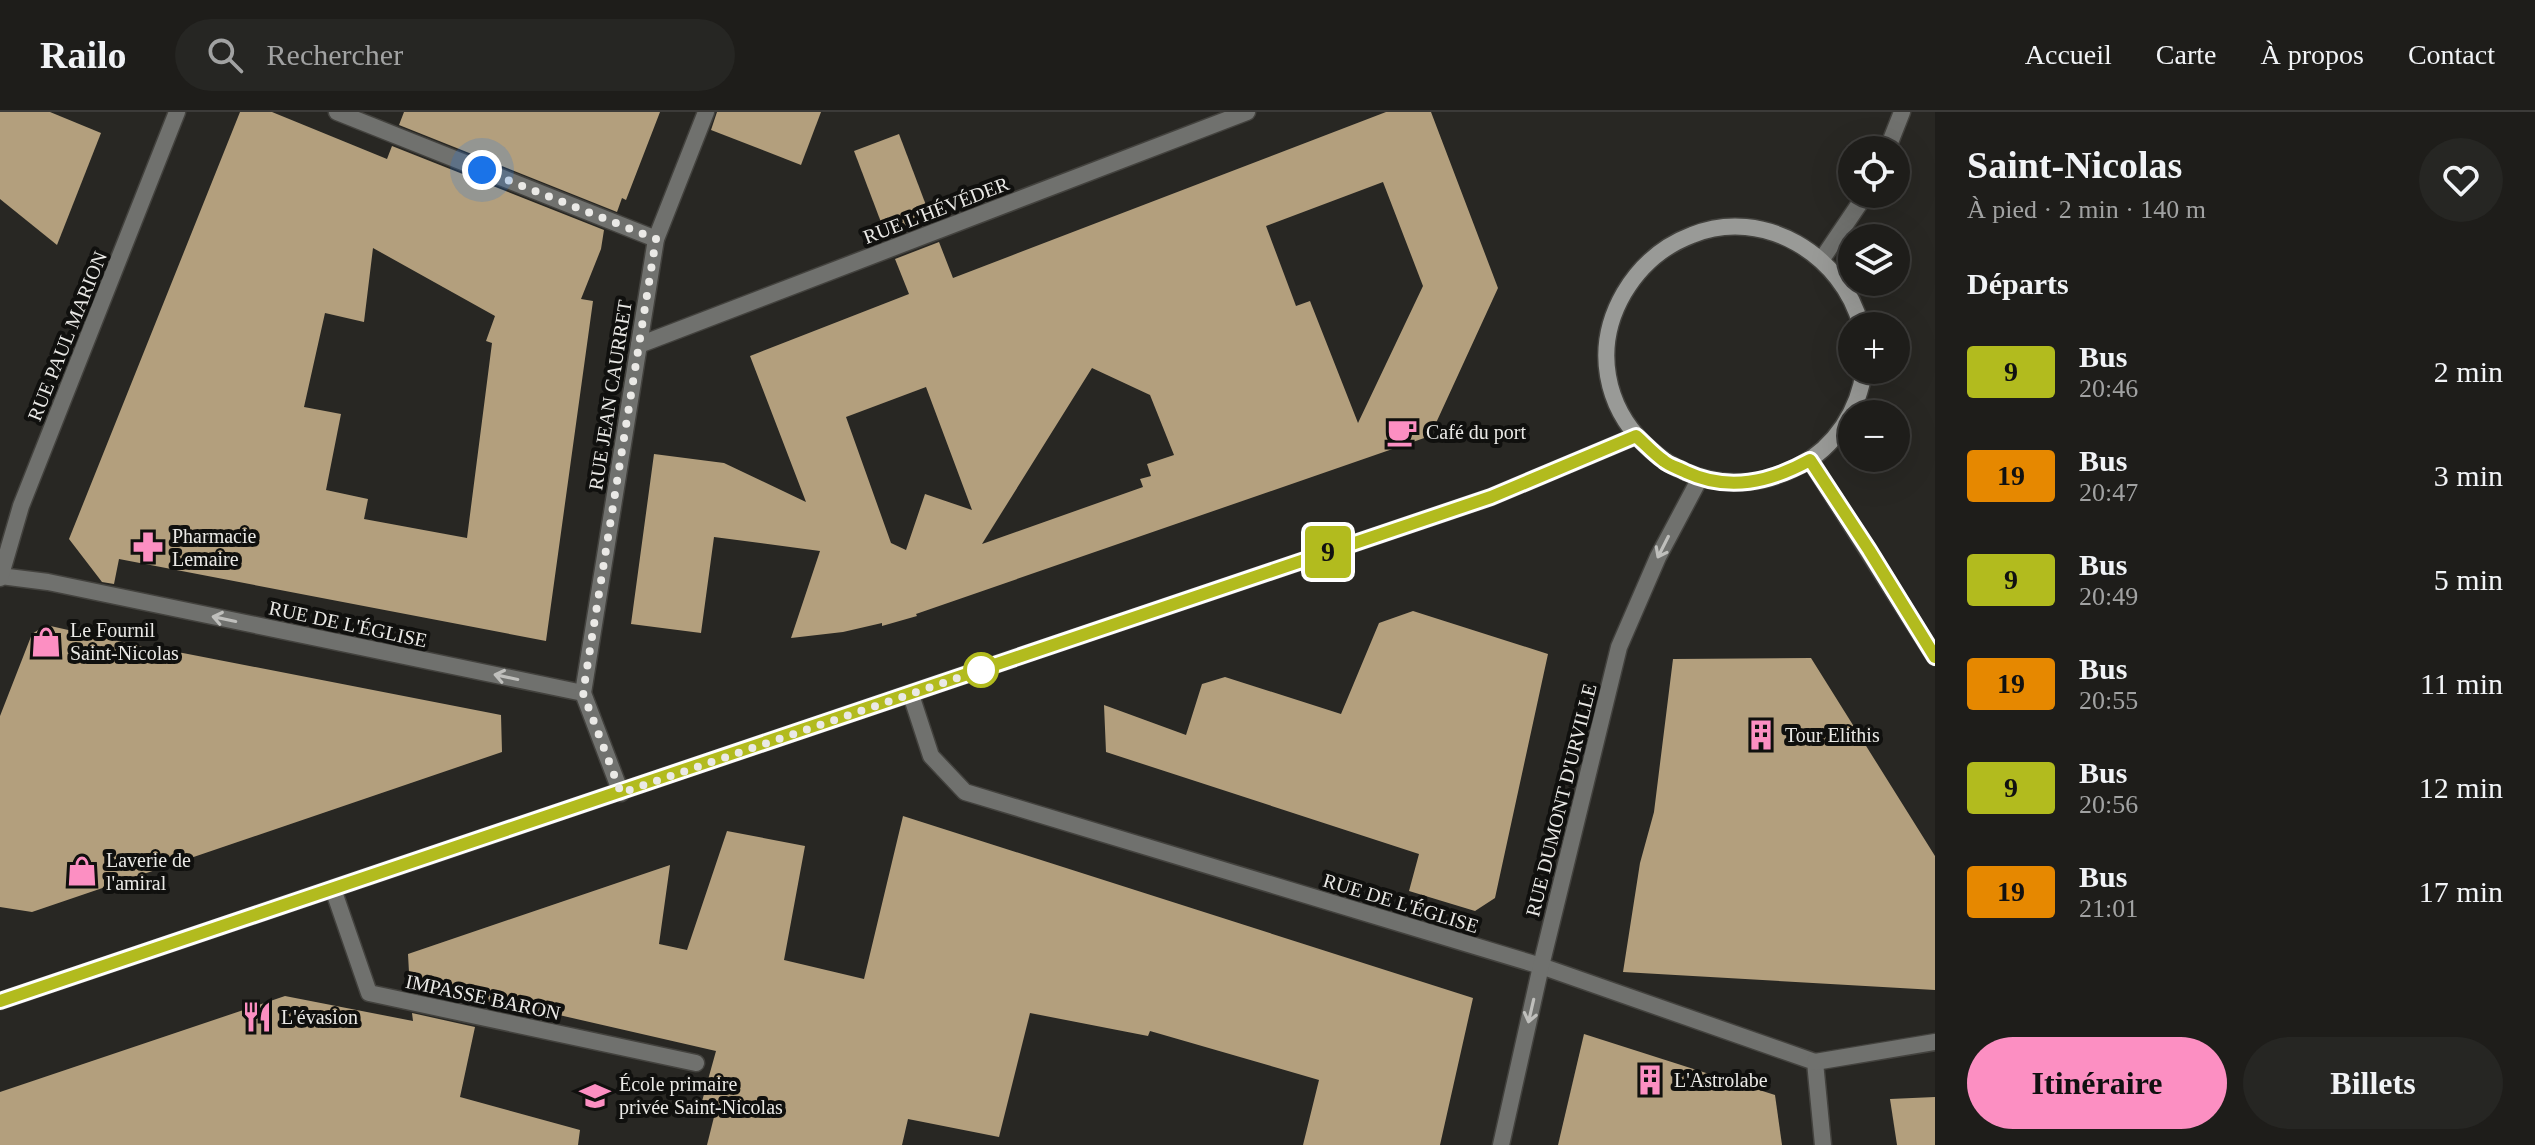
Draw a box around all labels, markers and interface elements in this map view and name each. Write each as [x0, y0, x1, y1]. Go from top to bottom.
search box [175, 19, 735, 91]
icon: search [203, 33, 247, 77]
text: Railo [40, 34, 127, 76]
text: Rechercher [267, 38, 403, 71]
text: Accueil [2025, 39, 2112, 70]
text: Carte [2156, 39, 2216, 70]
text: À propos [2260, 39, 2364, 70]
text: Contact [2408, 39, 2495, 70]
map controls [1838, 136, 1910, 472]
button: locate [1838, 136, 1910, 208]
button: heart [2419, 138, 2503, 222]
text: Saint-Nicolas [1967, 144, 2182, 186]
your location [462, 150, 502, 190]
street label: RUE L'HÉVÉDER [860, 172, 1013, 248]
text: À pied · 2 min · 140 m [1967, 195, 2206, 224]
button: layers [1838, 224, 1910, 296]
street label: RUE PAUL MARION [23, 248, 111, 424]
text: Départs [1967, 267, 2069, 300]
street label: RUE JEAN CAURRET [584, 298, 636, 492]
button: + [1838, 312, 1910, 384]
text: Bus [2079, 340, 2127, 373]
text: 2 min [2434, 355, 2503, 388]
text: 9 [2004, 356, 2018, 387]
text: 20:46 [2079, 374, 2138, 403]
button: − [1838, 400, 1910, 472]
cafe icon: Café du port [1385, 415, 1419, 449]
place label: Café du port [1426, 421, 1526, 444]
text: Bus [2079, 444, 2127, 477]
text: 3 min [2434, 459, 2503, 492]
text: 19 [1997, 460, 2025, 491]
text: 20:47 [2079, 478, 2138, 507]
place label: Pharmacie Lemaire [172, 525, 257, 570]
line badge: 9 [1302, 526, 1354, 578]
pharmacy icon: Pharmacie Lemaire [131, 530, 165, 564]
one-way arrow [1655, 535, 1671, 559]
text: 9 [1321, 536, 1335, 567]
text: Bus [2079, 548, 2127, 581]
text: 5 min [2434, 563, 2503, 596]
text: 9 [2004, 564, 2018, 595]
text: 20:49 [2079, 582, 2138, 611]
street label: RUE DE L'ÉGLISE [267, 596, 429, 652]
one-way arrow [212, 611, 238, 626]
place label: Le Fournil Saint-Nicolas [70, 619, 179, 664]
shop icon: Le Fournil Saint-Nicolas [29, 625, 63, 659]
text: Bus [2079, 652, 2127, 685]
unlabelled marker [964, 653, 998, 687]
text: 11 min [2420, 667, 2503, 700]
text: 19 [1997, 668, 2025, 699]
one-way arrow [494, 669, 520, 684]
street label: RUE DUMONT D'URVILLE [1521, 681, 1601, 919]
text: 20:55 [2079, 686, 2138, 715]
building icon: Tour Elithis [1744, 718, 1778, 752]
place label: Tour Elithis [1785, 724, 1880, 746]
text: Bus [2079, 756, 2127, 789]
text: 12 min [2419, 771, 2503, 804]
text: 9 [2004, 772, 2018, 803]
text: 20:56 [2079, 790, 2138, 819]
place label: Laverie de l'amiral [106, 849, 191, 894]
shop icon: Laverie de l'amiral [65, 854, 99, 888]
text: Bus [2079, 860, 2127, 893]
street label: RUE DE L'ÉGLISE [1321, 869, 1481, 937]
text: 17 min [2419, 875, 2503, 908]
text: 19 [1997, 876, 2025, 907]
text: 21:01 [2079, 894, 2138, 923]
street label: IMPASSE BARON [404, 970, 562, 1024]
one-way arrow [1523, 998, 1538, 1024]
restaurant icon: L'évasion [240, 1000, 274, 1034]
place label: L'évasion [281, 1006, 358, 1028]
button: Itinéraire [1967, 1037, 2227, 1129]
button: Billets [2243, 1037, 2503, 1129]
building icon: L'Astrolabe [1633, 1063, 1667, 1097]
place label: L'Astrolabe [1674, 1069, 1768, 1091]
place label: École primaire privée Saint-Nicolas [619, 1073, 783, 1119]
school or university icon: École primaire privée Saint-Nicolas [578, 1079, 612, 1113]

